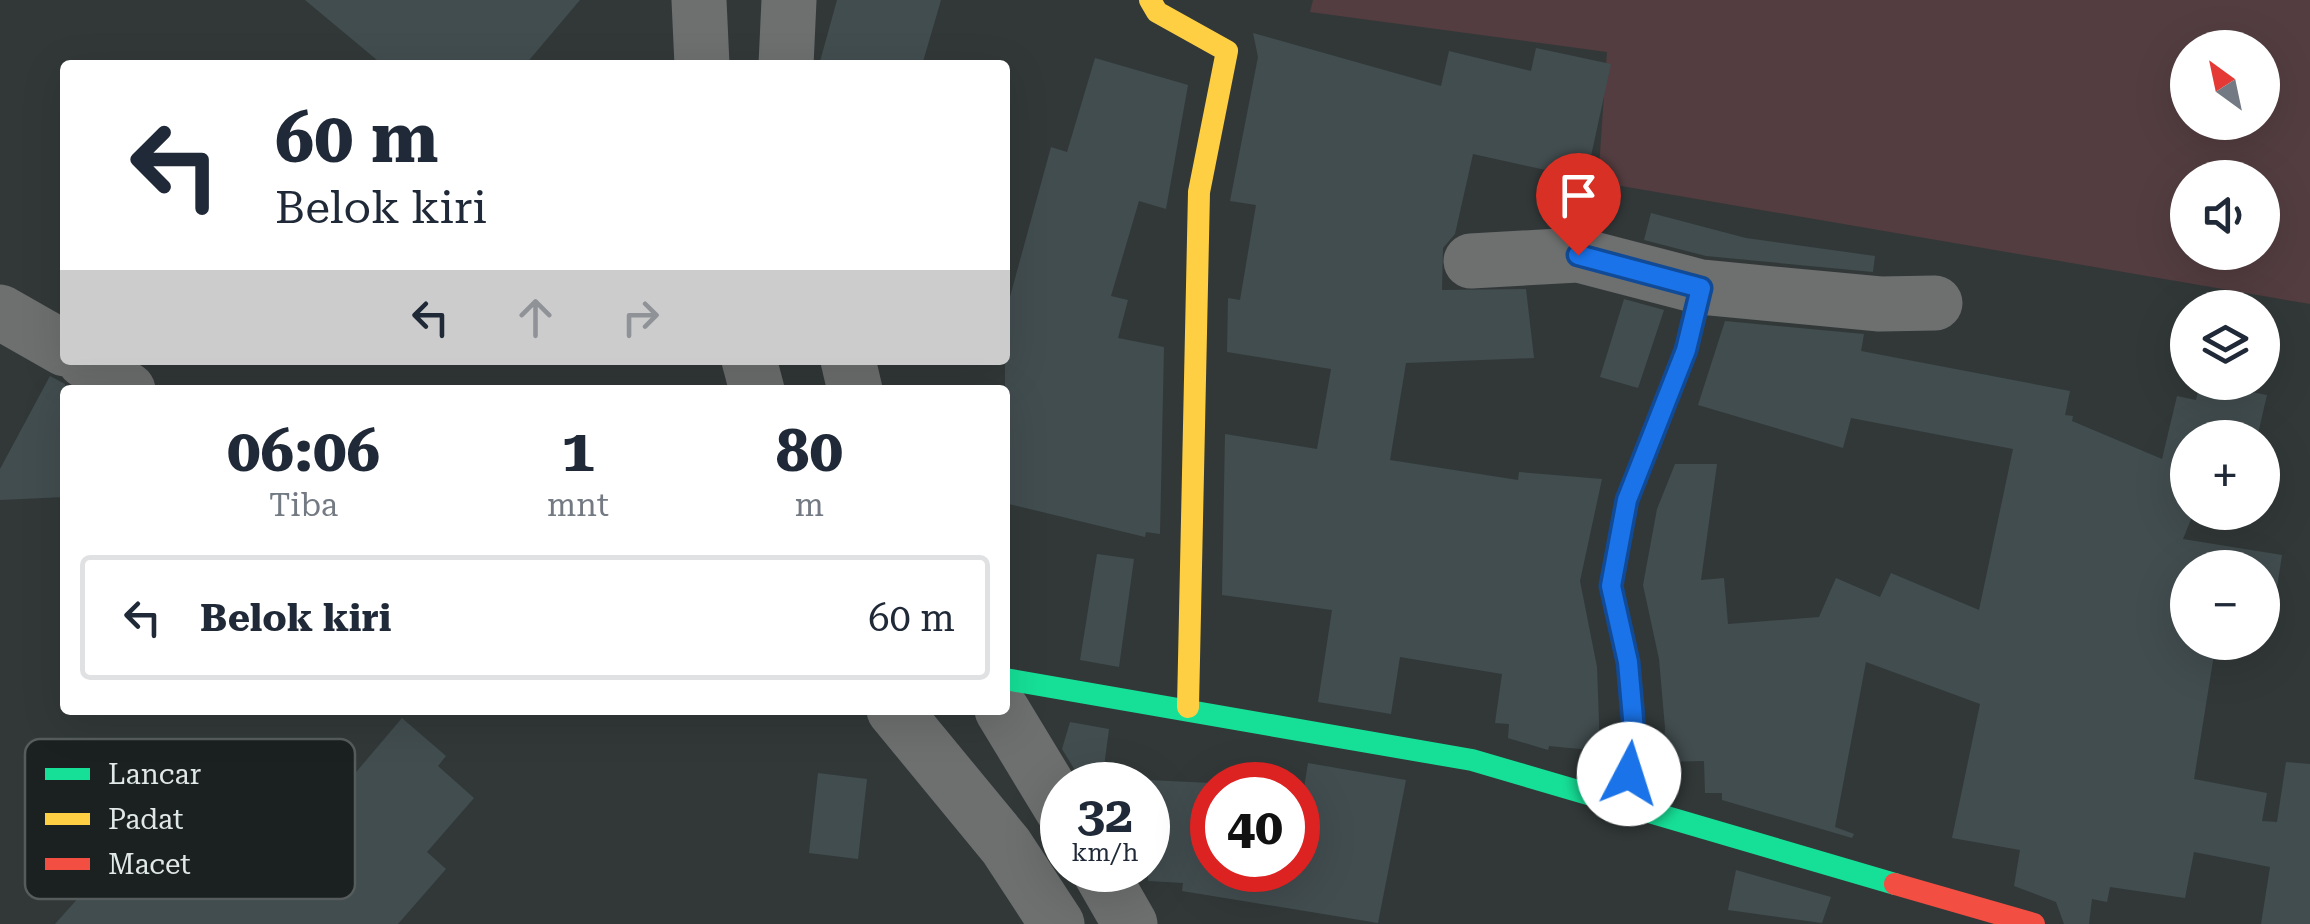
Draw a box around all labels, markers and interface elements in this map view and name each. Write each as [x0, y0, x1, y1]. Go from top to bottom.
north arrow [2170, 30, 2280, 140]
map controls [2170, 30, 2280, 660]
text: 60 m [275, 97, 439, 179]
icon: left [110, 100, 240, 230]
pin [1536, 153, 1621, 256]
button: sound [2170, 160, 2280, 270]
icon: arrive [1551, 168, 1606, 223]
text: Belok kiri [275, 181, 487, 234]
icon: left [403, 290, 458, 345]
icon: ahead [508, 290, 563, 345]
icon: right [613, 290, 668, 345]
button: layers [2170, 290, 2280, 400]
text: 06:06 [227, 415, 380, 486]
text: 1 [561, 415, 595, 486]
text: 80 [776, 415, 843, 486]
button: + [2170, 420, 2280, 530]
text: Tiba [269, 486, 338, 524]
text: mnt [547, 486, 609, 524]
text: m [795, 486, 824, 524]
button: − [2170, 550, 2280, 660]
icon: left [115, 590, 170, 645]
text: Belok kiri [200, 596, 391, 640]
text: 60 m [868, 596, 955, 640]
position arrow [1577, 722, 1681, 826]
legend [25, 739, 355, 899]
text: Lancar [108, 758, 201, 791]
speed limit sign: 40 [1190, 762, 1320, 892]
text: 32 [1077, 786, 1133, 844]
text: Padat [108, 803, 183, 836]
text: km/h [1072, 838, 1138, 867]
text: Macet [108, 848, 191, 881]

